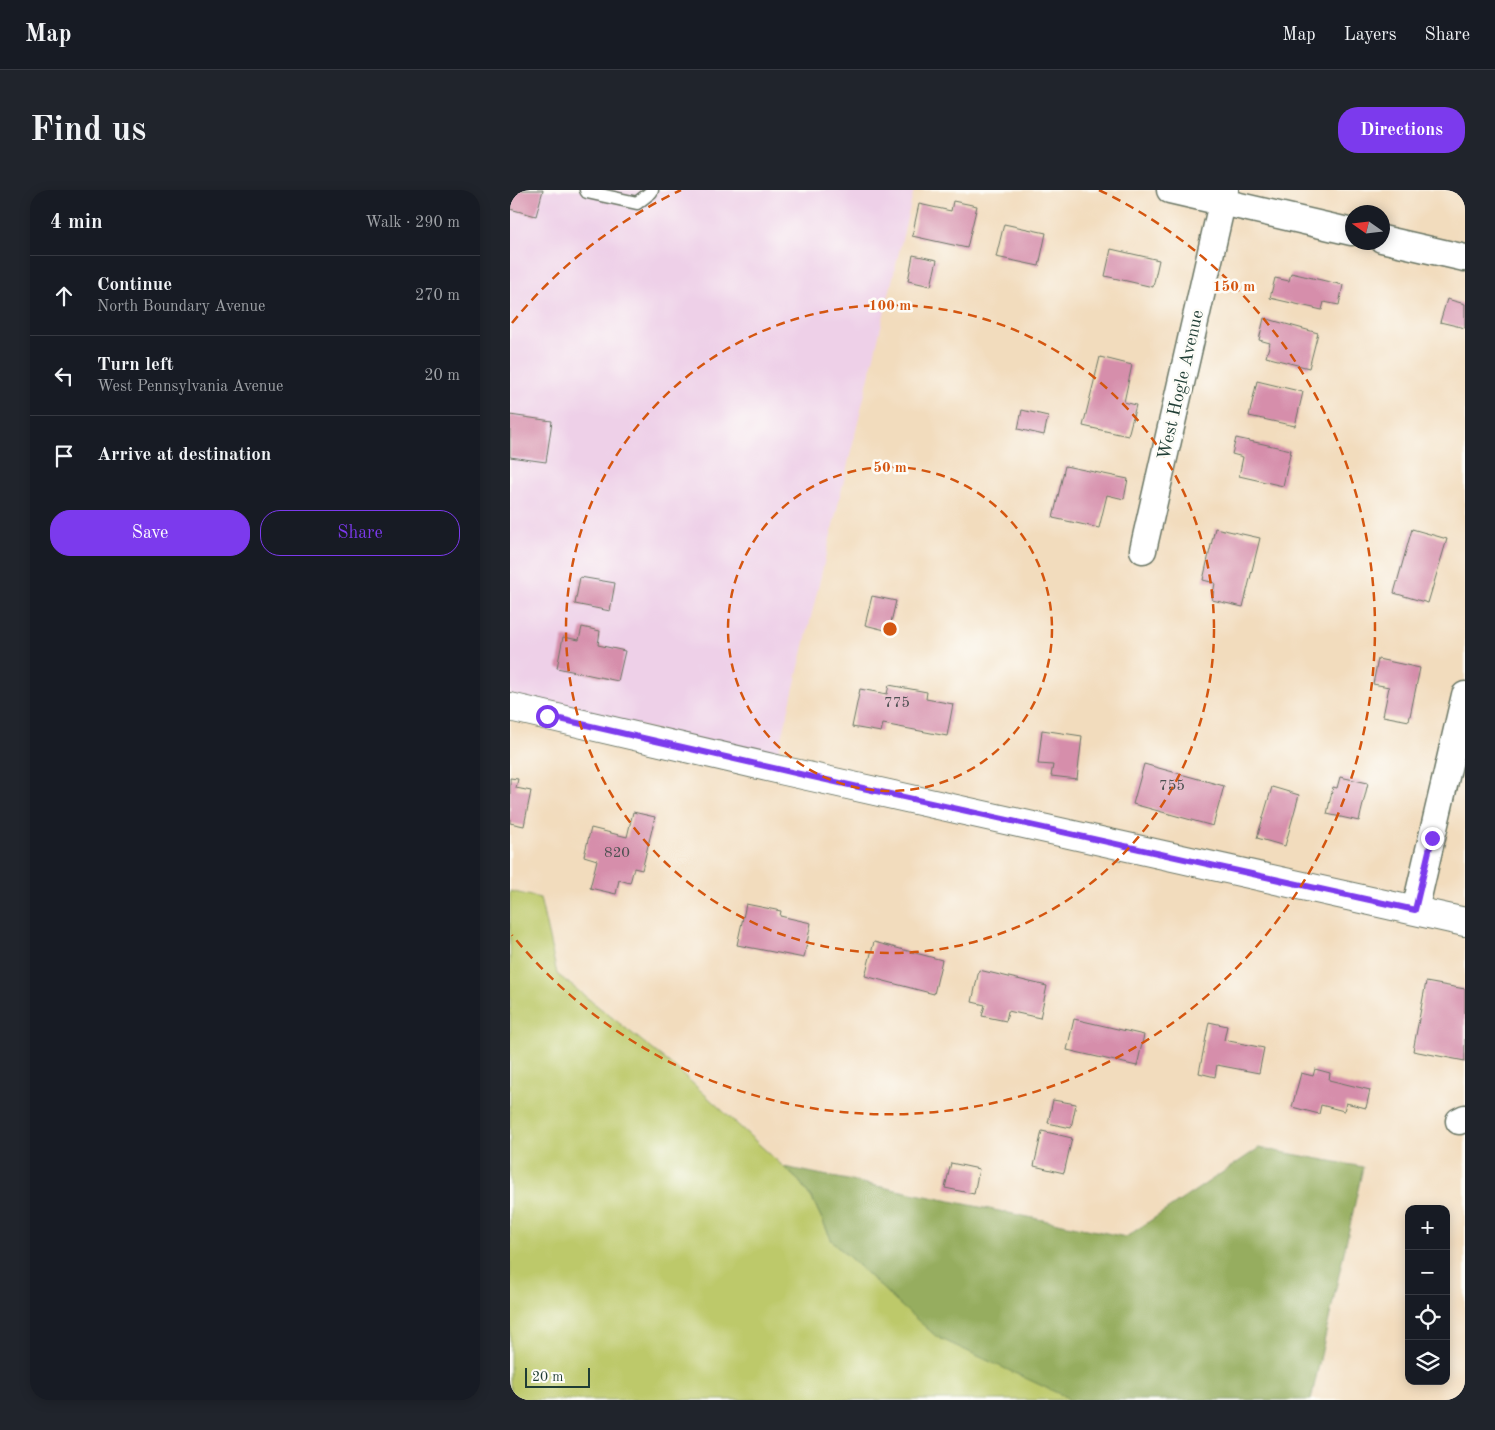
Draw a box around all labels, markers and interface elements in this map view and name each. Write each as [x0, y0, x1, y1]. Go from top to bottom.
text: Map [25, 23, 72, 47]
text: Map [1282, 26, 1316, 44]
text: Layers [1344, 26, 1396, 44]
text: Share [1424, 26, 1470, 44]
button: Directions [1338, 107, 1465, 153]
text: Find us [30, 113, 146, 148]
north arrow [1345, 205, 1390, 250]
text: 4 min [50, 212, 103, 233]
text: Walk · 290 m [365, 215, 460, 231]
text: Continue [97, 276, 172, 295]
text: 150 m [1213, 280, 1255, 295]
icon: ahead [50, 282, 78, 310]
text: 270 m [415, 288, 460, 304]
text: North Boundary Avenue [97, 299, 265, 315]
text: 100 m [869, 299, 911, 314]
street label: West Hogle Avenue [1155, 308, 1207, 462]
text: Turn left [97, 356, 174, 375]
icon: left [50, 362, 78, 390]
text: 20 m [424, 368, 460, 384]
text: West Pennsylvania Avenue [97, 379, 283, 395]
icon: arrive [50, 442, 78, 470]
text: Arrive at destination [97, 446, 271, 465]
text: 50 m [873, 461, 907, 476]
button: Save [50, 510, 250, 556]
button: Share [260, 510, 460, 556]
centre of rings [881, 620, 899, 638]
house number: 775 [884, 696, 910, 711]
route start [536, 705, 559, 728]
house number: 755 [1159, 779, 1185, 794]
route end [1421, 827, 1444, 850]
house number: 820 [604, 846, 630, 861]
map controls [1405, 1205, 1450, 1385]
button: + [1405, 1205, 1450, 1250]
button: − [1405, 1250, 1450, 1295]
button: locate [1405, 1295, 1450, 1340]
button: layers [1405, 1340, 1450, 1385]
scale bar [525, 1365, 590, 1388]
text: 20 m [532, 1370, 563, 1384]

